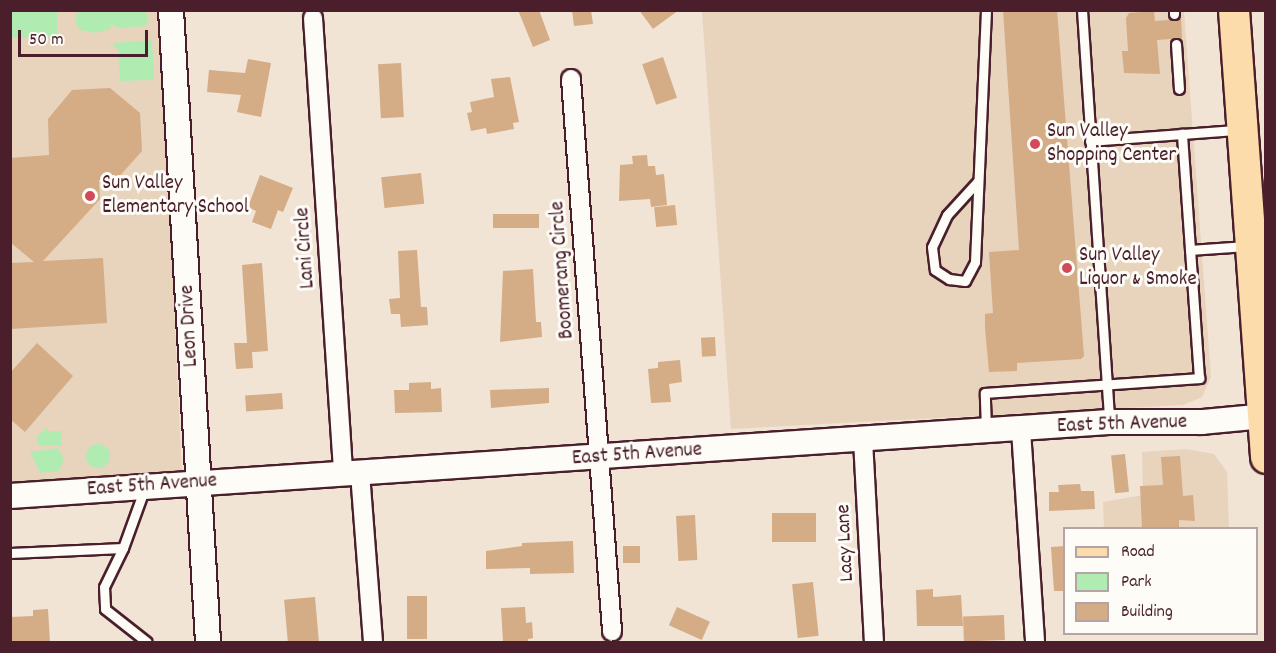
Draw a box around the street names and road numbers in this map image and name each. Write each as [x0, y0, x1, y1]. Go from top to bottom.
street label: Boomerang Circle [546, 200, 580, 340]
street label: Lani Circle [291, 206, 321, 290]
street label: Leon Drive [175, 284, 205, 368]
street label: East 5th Avenue [1057, 410, 1187, 440]
street label: East 5th Avenue [571, 438, 703, 472]
street label: East 5th Avenue [86, 469, 218, 503]
street label: Lacy Lane [831, 504, 861, 582]

